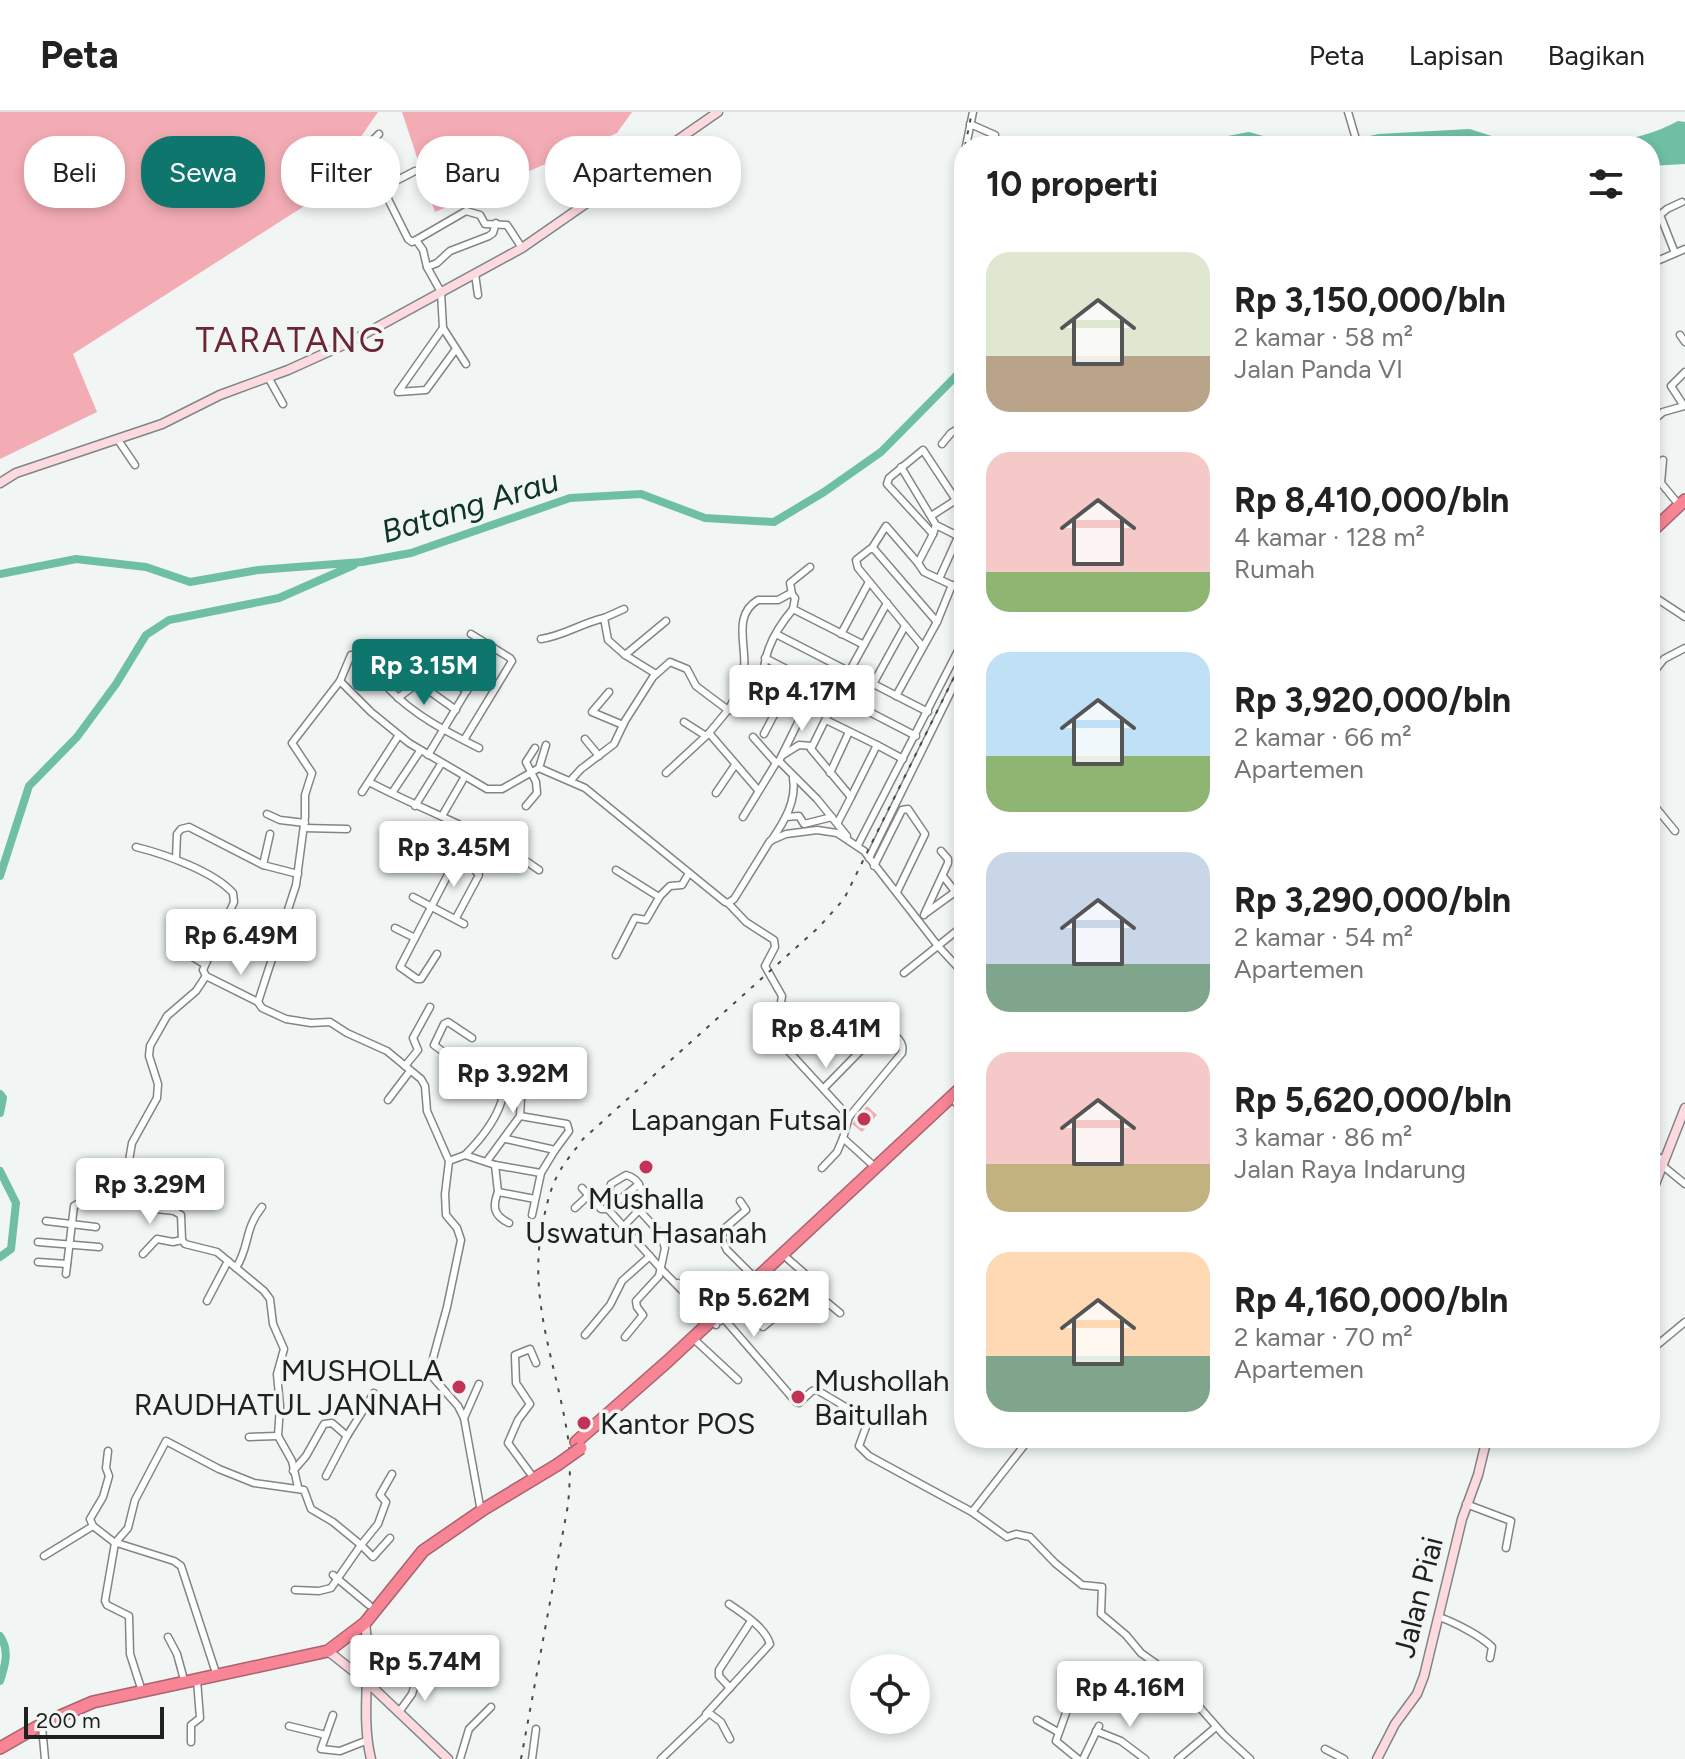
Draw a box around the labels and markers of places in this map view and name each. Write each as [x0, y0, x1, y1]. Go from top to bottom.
pin: Rp 3.15M [341, 639, 507, 707]
pin: Rp 4.17M [719, 665, 885, 733]
pin: Rp 3.45M [371, 821, 537, 889]
pin: Rp 6.49M [158, 909, 324, 977]
pin: Rp 8.41M [743, 1002, 909, 1070]
pin: Rp 3.92M [430, 1047, 596, 1115]
place label: Lapangan Futsal [630, 1101, 848, 1138]
marker: Lapangan Futsal [855, 1110, 873, 1128]
pin: Rp 3.29M [67, 1158, 233, 1226]
marker: Mushalla Uswatun Hasanah [637, 1158, 655, 1176]
place label: Mushalla Uswatun Hasanah [525, 1180, 767, 1251]
pin: Rp 5.62M [671, 1271, 837, 1339]
place label: MUSHOLLA RAUDHATUL JANNAH [134, 1352, 444, 1423]
place label: Mushollah Baitullah [814, 1362, 949, 1433]
marker: MUSHOLLA RAUDHATUL JANNAH [450, 1378, 468, 1396]
marker: Mushollah Baitullah [789, 1388, 807, 1406]
place label: Kantor POS [600, 1405, 755, 1442]
marker: Kantor POS [575, 1414, 593, 1432]
pin: Rp 5.74M [342, 1635, 508, 1703]
pin: Rp 4.16M [1047, 1661, 1213, 1729]

